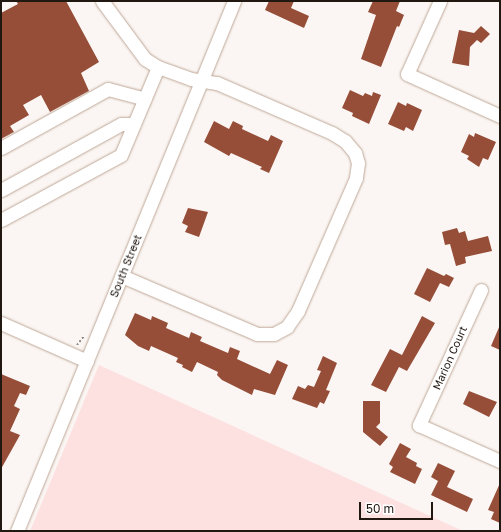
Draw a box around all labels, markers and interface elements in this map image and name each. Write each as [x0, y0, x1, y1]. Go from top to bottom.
street label: South Street [107, 233, 145, 299]
street label: Marion Court [430, 324, 470, 392]
scale bar [361, 494, 435, 520]
text: 50 m [366, 501, 394, 516]

